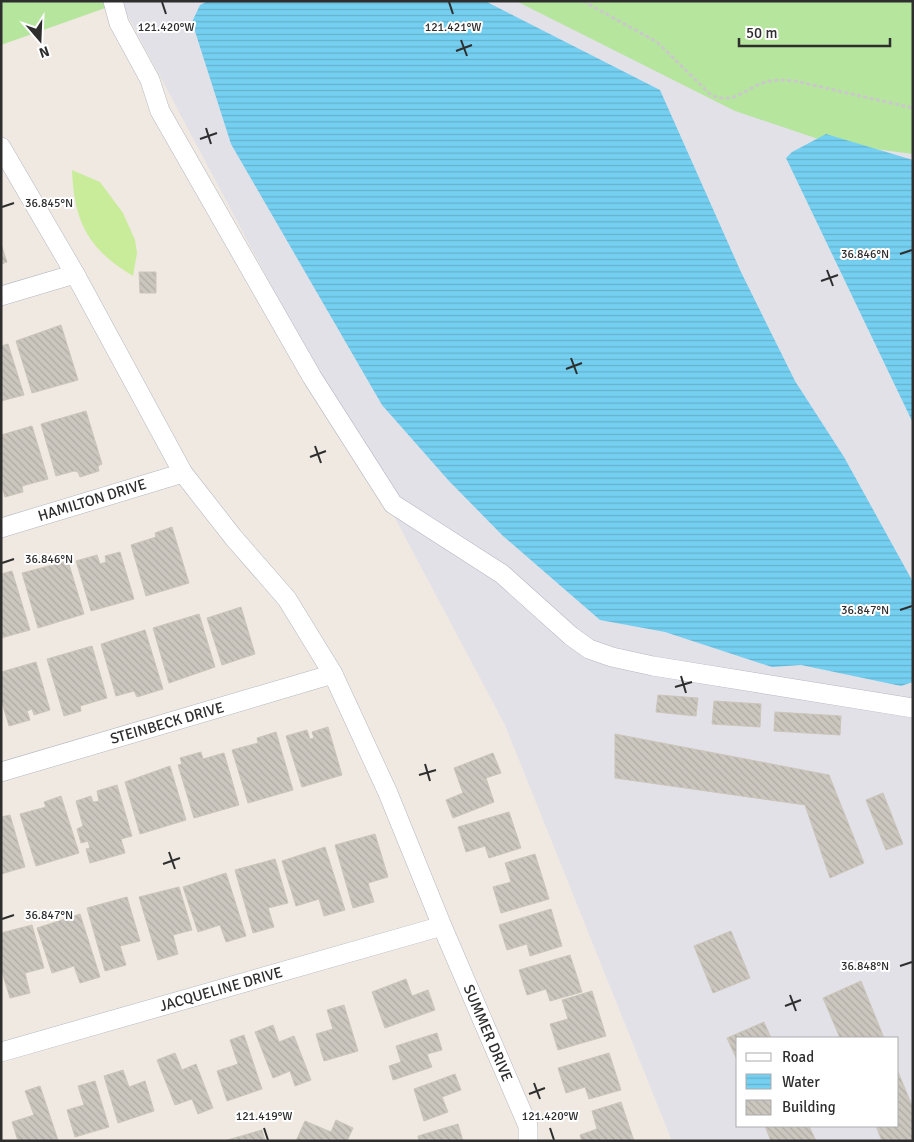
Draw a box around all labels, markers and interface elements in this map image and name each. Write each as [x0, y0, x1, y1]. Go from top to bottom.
north arrow [15, 15, 65, 65]
scale bar [739, 15, 890, 47]
text: 121.420°W [138, 20, 194, 35]
text: 121.421°W [425, 20, 481, 35]
text: 50 m [746, 24, 777, 42]
text: N [37, 42, 51, 61]
text: 36.845°N [25, 196, 73, 211]
text: 36.846°N [841, 247, 889, 262]
street label: HAMILTON DRIVE [36, 475, 148, 525]
text: 36.846°N [25, 552, 73, 567]
text: 36.847°N [841, 603, 889, 618]
street label: STEINBECK DRIVE [108, 698, 226, 748]
text: 36.847°N [25, 908, 73, 923]
text: 36.848°N [841, 959, 889, 974]
street label: JACQUELINE DRIVE [157, 963, 285, 1015]
street label: SUMMER DRIVE [459, 982, 517, 1084]
legend [736, 1037, 899, 1127]
text: Road [782, 1048, 814, 1066]
text: Water [782, 1073, 820, 1091]
text: Building [782, 1098, 836, 1116]
text: 121.419°W [236, 1109, 292, 1124]
text: 121.420°W [522, 1109, 578, 1124]

